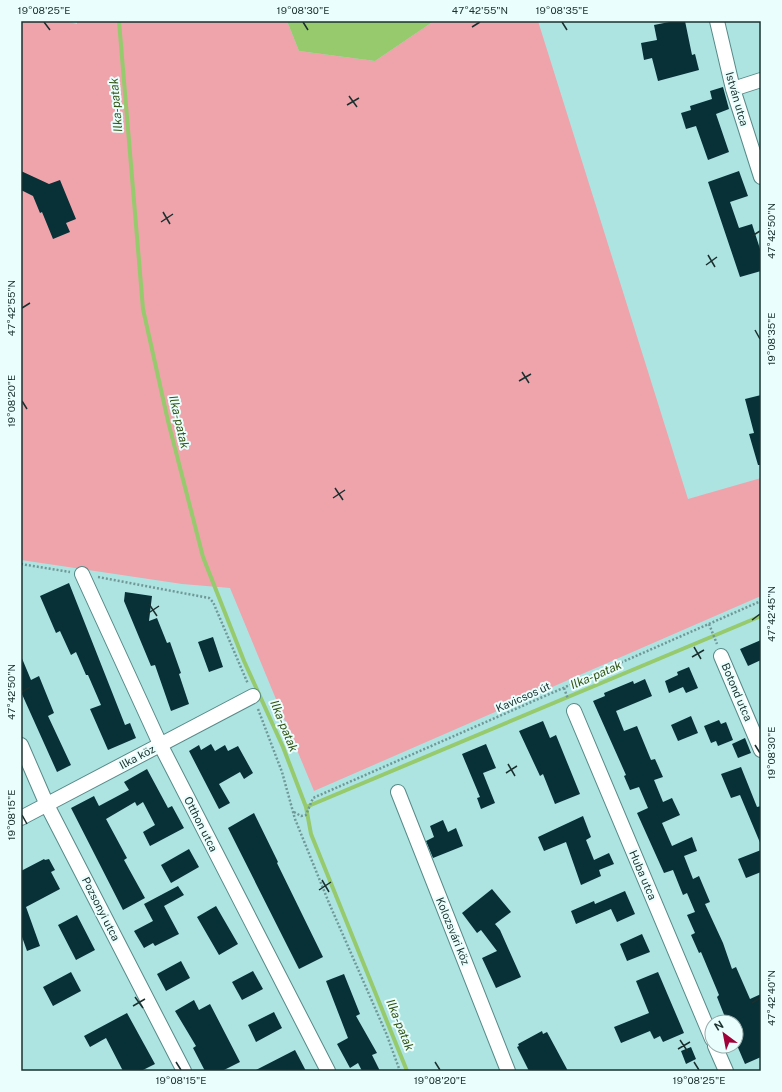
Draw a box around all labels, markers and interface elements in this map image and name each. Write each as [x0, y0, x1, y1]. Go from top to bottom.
text: 19°08'25"E [18, 4, 70, 16]
text: 19°08'30"E [277, 4, 329, 16]
text: 47°42'55"N [452, 4, 508, 16]
text: 19°08'35"E [535, 4, 589, 16]
street label: István utca [724, 70, 750, 128]
water label: Ilka-patak [107, 77, 125, 133]
text: 47°42'50"N [765, 203, 777, 259]
text: 47°42'55"N [5, 280, 17, 336]
text: 19°08'35"E [765, 312, 777, 366]
text: 19°08'20"E [5, 375, 17, 427]
water label: Ilka-patak [166, 394, 192, 451]
text: 47°42'45"N [765, 586, 777, 642]
water label: Ilka-patak [568, 658, 624, 692]
street label: Botond utca [719, 661, 755, 723]
text: 47°42'50"N [5, 664, 17, 720]
street label: Kavicsos út [494, 680, 552, 714]
water label: Ilka-patak [267, 698, 301, 754]
text: 19°08'30"E [765, 727, 777, 779]
street label: Ilka köz [117, 743, 157, 771]
text: 19°08'15"E [5, 790, 17, 840]
street label: Otthon utca [182, 794, 220, 854]
street label: Huba utca [627, 848, 659, 902]
street label: Pozsonyi utca [80, 875, 122, 943]
street label: Kolozsvári köz [434, 895, 472, 967]
text: 47°42'40"N [765, 970, 777, 1026]
water label: Ilka-patak [383, 997, 417, 1053]
north arrow [704, 1014, 744, 1054]
text: N [712, 1018, 726, 1033]
text: 19°08'15"E [156, 1074, 206, 1086]
text: 19°08'20"E [414, 1074, 466, 1086]
text: 19°08'25"E [673, 1074, 725, 1086]

